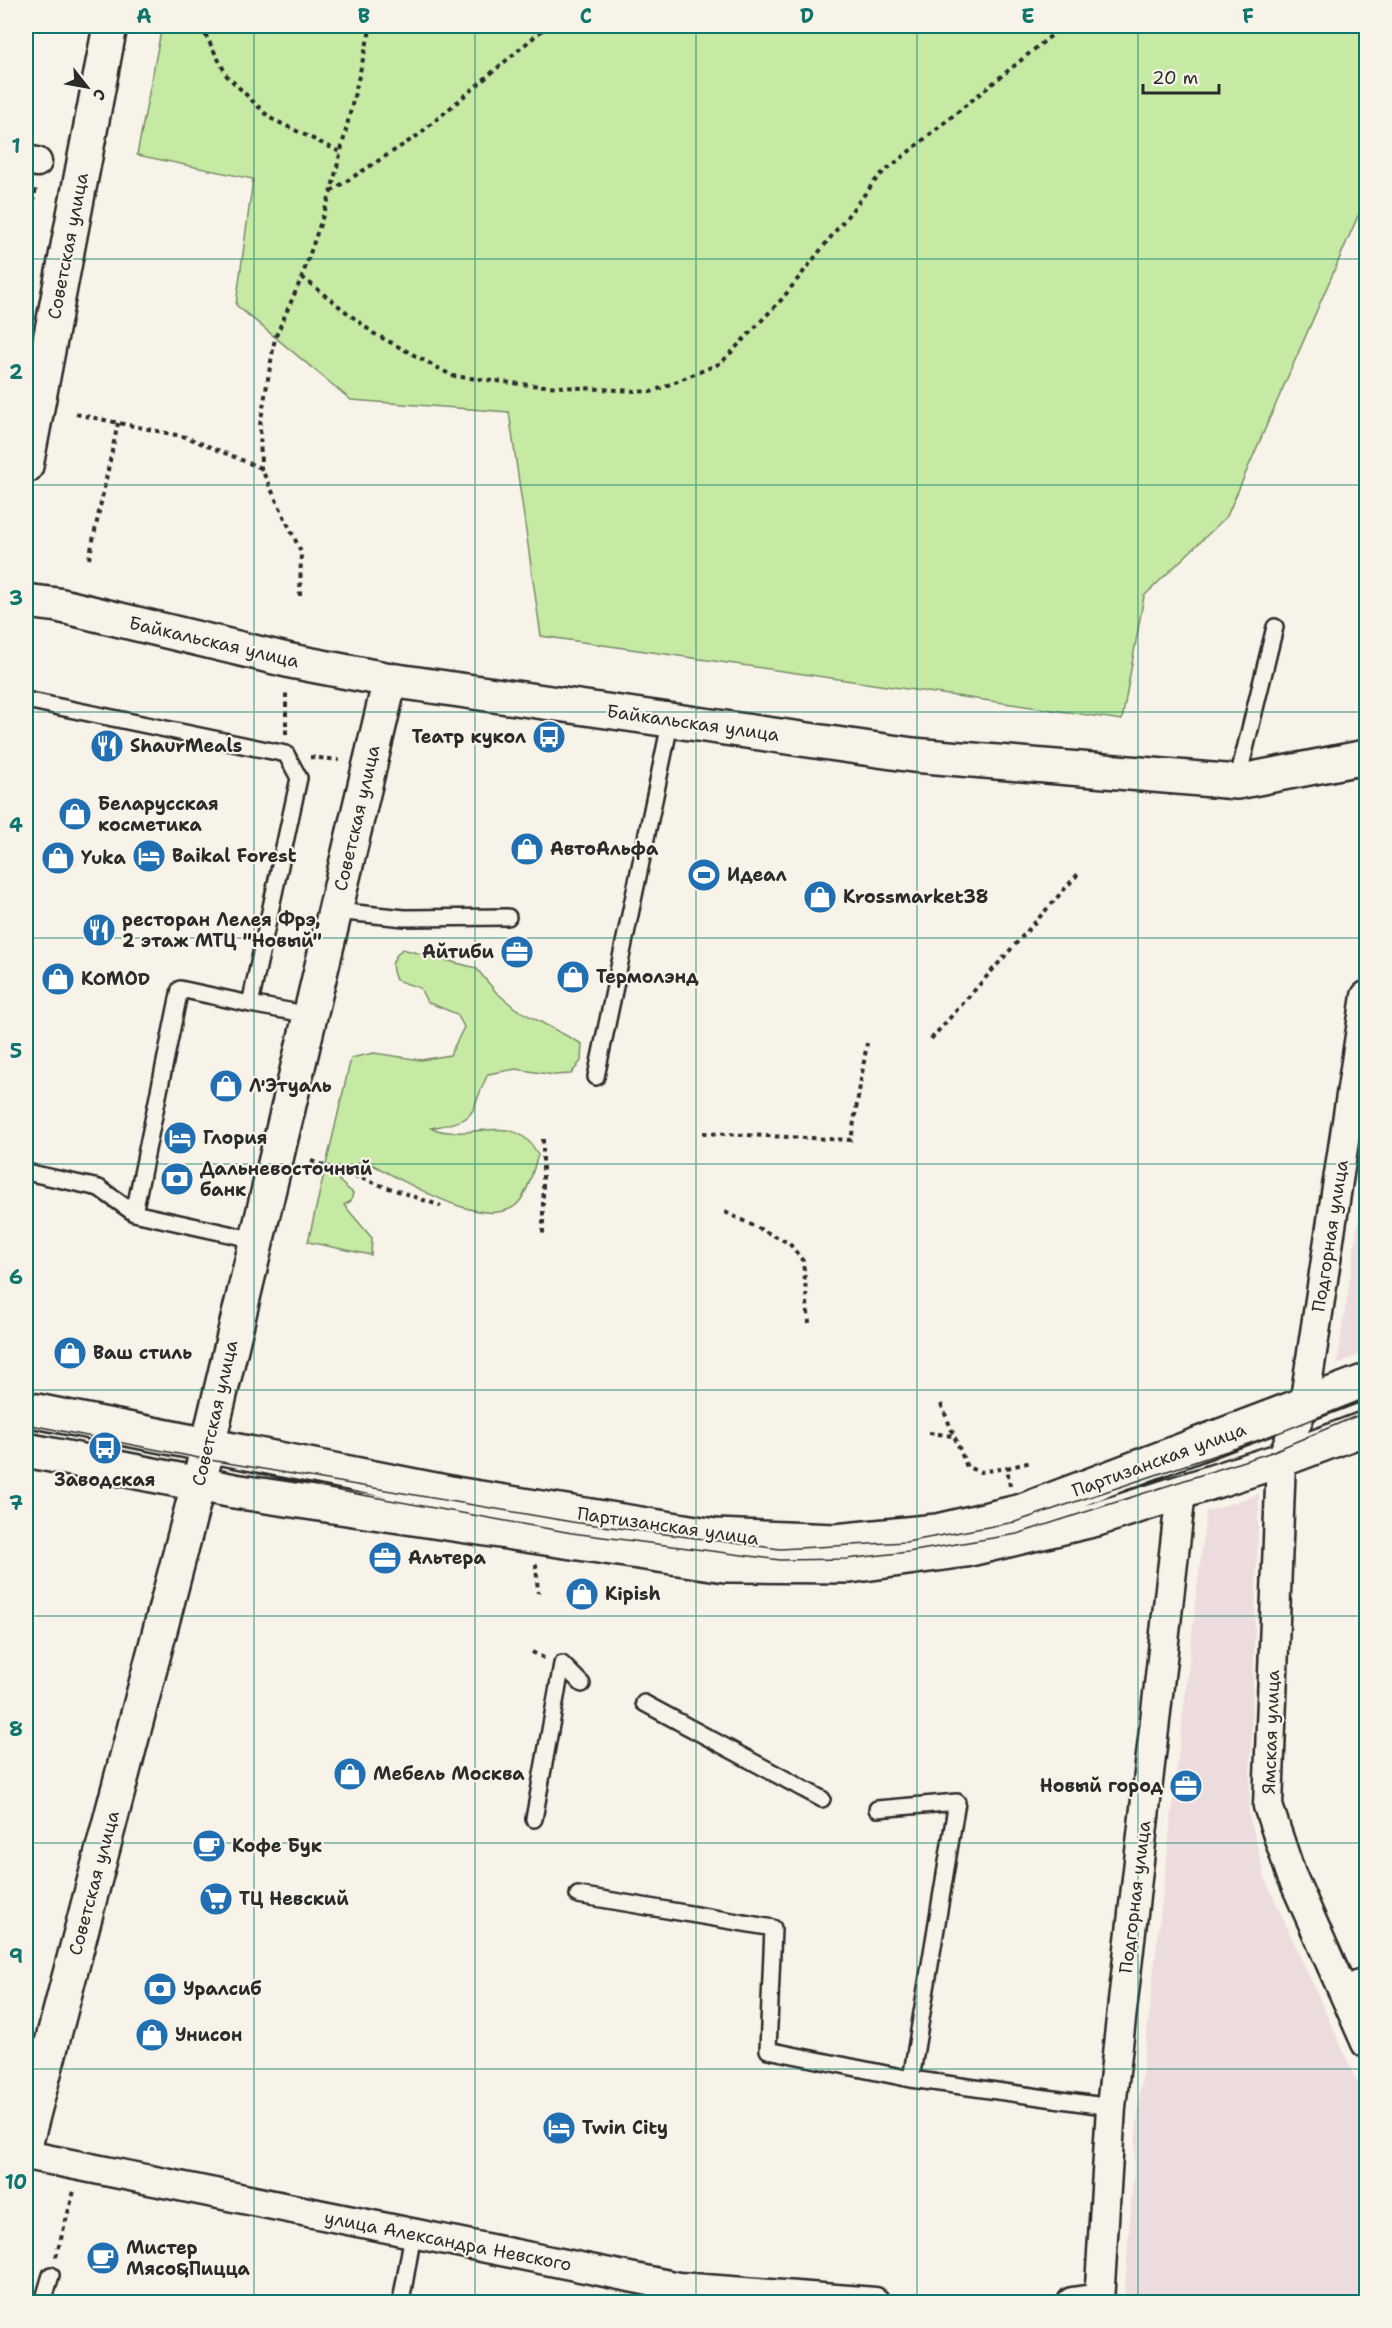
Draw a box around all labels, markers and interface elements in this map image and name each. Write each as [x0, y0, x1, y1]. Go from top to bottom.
text: A [136, 3, 152, 29]
text: B [358, 3, 370, 29]
text: C [580, 3, 592, 29]
text: D [800, 3, 814, 29]
text: E [1021, 3, 1035, 29]
text: F [1242, 3, 1254, 29]
north arrow [57, 57, 117, 117]
scale bar [1143, 57, 1220, 95]
text: 20 m [1152, 66, 1198, 90]
text: С [88, 85, 111, 104]
text: 1 [11, 133, 21, 159]
street label: Советская улица [42, 171, 94, 321]
text: 2 [9, 359, 23, 385]
text: 3 [9, 585, 23, 611]
street label: Байкальская улица [127, 611, 301, 673]
street label: Байкальская улица [605, 699, 781, 747]
bus stop icon: Театр кукол [531, 719, 567, 755]
place label: Театр кукол [412, 725, 526, 749]
restaurant icon: ShaurMeals [89, 728, 125, 764]
place label: ShaurMeals [130, 734, 242, 758]
street label: Советская улица [329, 743, 385, 893]
place label: Беларусская косметика [98, 792, 219, 837]
shop icon: Беларусская косметика [57, 796, 93, 832]
text: 4 [9, 812, 23, 838]
shop icon: АвтоАльфа [509, 831, 545, 867]
place label: АвтоАльфа [550, 837, 659, 861]
hotel icon: Baikal Forest [131, 838, 167, 874]
shop icon: Yuka [40, 840, 76, 876]
place label: Baikal Forest [172, 844, 297, 868]
place label: Yuka [81, 846, 127, 870]
sports icon: Идеал [686, 857, 722, 893]
place label: Идеал [727, 863, 787, 887]
shop icon: Krossmarket38 [802, 879, 838, 915]
place label: Krossmarket38 [843, 885, 988, 909]
place label: ресторан Лелея Фрэ, 2 этаж МТЦ "Новый" [122, 908, 322, 953]
restaurant icon: ресторан Лелея Фрэ, 2 этаж МТЦ "Новый" [81, 912, 117, 948]
office icon: Айтиби [499, 934, 535, 970]
place label: Айтиби [422, 940, 494, 964]
shop icon: Термолэнд [555, 959, 591, 995]
shop icon: KOMOD [40, 961, 76, 997]
place label: Термолэнд [596, 965, 699, 989]
place label: KOMOD [81, 967, 150, 991]
text: 5 [10, 1038, 22, 1064]
shop icon: Л'Этуаль [208, 1068, 244, 1104]
place label: Л'Этуаль [249, 1074, 332, 1098]
hotel icon: Глория [162, 1120, 198, 1156]
place label: Глория [203, 1126, 267, 1150]
place label: Дальневосточный банк [200, 1157, 373, 1202]
street label: Подгорная улица [1306, 1158, 1354, 1314]
bank icon: Дальневосточный банк [159, 1161, 195, 1197]
text: 6 [9, 1264, 23, 1290]
shop icon: Ваш стиль [52, 1335, 88, 1371]
street label: Советская улица [187, 1338, 243, 1488]
place label: Ваш стиль [93, 1341, 192, 1365]
street label: Партизанская улица [1069, 1417, 1249, 1503]
bus stop icon: Заводская [87, 1430, 123, 1466]
place label: Заводская [55, 1468, 155, 1492]
text: 7 [9, 1490, 23, 1516]
street label: Партизанская улица [576, 1501, 760, 1551]
office icon: Альтера [367, 1540, 403, 1576]
place label: Альтера [408, 1546, 487, 1570]
shop icon: Kipish [564, 1576, 600, 1612]
place label: Kipish [605, 1582, 661, 1606]
street label: Ямская улица [1257, 1669, 1285, 1795]
text: 8 [9, 1716, 23, 1742]
shop icon: Мебель Москва [332, 1756, 368, 1792]
place label: Мебель Москва [373, 1762, 525, 1786]
office icon: Новый город [1168, 1768, 1204, 1804]
place label: Новый город [1040, 1774, 1163, 1798]
street label: Советская улица [63, 1808, 125, 1958]
street label: Подгорная улица [1114, 1819, 1156, 1975]
cafe icon: Кофе Бук [191, 1828, 227, 1864]
place label: Кофе Бук [232, 1834, 322, 1858]
supermarket icon: ТЦ Невский [198, 1881, 234, 1917]
place label: ТЦ Невский [239, 1887, 349, 1911]
text: 9 [9, 1943, 23, 1969]
bank icon: Уралсиб [142, 1971, 178, 2007]
place label: Уралсиб [183, 1977, 261, 2001]
shop icon: Унисон [134, 2017, 170, 2053]
place label: Унисон [175, 2023, 242, 2047]
hotel icon: Twin Сity [541, 2110, 577, 2146]
place label: Twin Сity [582, 2116, 668, 2140]
text: 10 [5, 2169, 27, 2195]
street label: улица Александра Невского [322, 2205, 574, 2277]
place label: Мистер Мясо&Пицца [126, 2236, 251, 2281]
cafe icon: Мистер Мясо&Пицца [85, 2240, 121, 2276]

